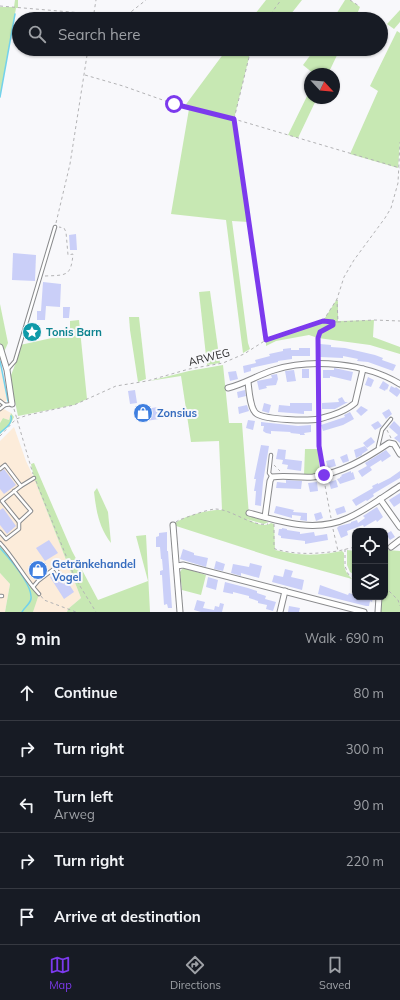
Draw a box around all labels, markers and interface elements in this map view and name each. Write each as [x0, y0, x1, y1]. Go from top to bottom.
search box [12, 12, 388, 56]
icon: search [26, 23, 48, 45]
text: Search here [58, 25, 140, 44]
north arrow [304, 68, 340, 104]
route start [165, 95, 183, 113]
place icon: Tonis Barn [21, 321, 43, 343]
place label: Tonis Barn [46, 325, 102, 339]
street label: ARWEG [187, 345, 231, 369]
shop icon: Zonsius [132, 402, 154, 424]
place label: Zonsius [157, 406, 198, 420]
route end [315, 466, 333, 484]
map controls [352, 528, 388, 600]
button: locate [352, 528, 388, 564]
place label: Getränkehandel Vogel [51, 557, 136, 584]
shop icon: Getränkehandel Vogel [27, 559, 49, 581]
button: layers [352, 564, 388, 600]
text: 9 min [16, 628, 61, 649]
text: Walk · 690 m [305, 630, 384, 646]
icon: ahead [16, 682, 38, 704]
text: Continue [54, 683, 117, 702]
text: 80 m [354, 685, 384, 701]
icon: right [16, 738, 38, 760]
text: Turn right [54, 739, 124, 758]
text: 300 m [346, 741, 384, 757]
text: Turn left [54, 787, 113, 806]
icon: left [16, 794, 38, 816]
text: 90 m [354, 797, 384, 813]
text: Arweg [54, 806, 95, 822]
icon: right [16, 850, 38, 872]
text: Turn right [54, 851, 124, 870]
text: 220 m [346, 853, 384, 869]
icon: arrive [16, 906, 38, 928]
text: Arrive at destination [54, 907, 201, 926]
tab: Map [49, 954, 72, 992]
tab: Directions [170, 954, 221, 992]
tab: Saved [319, 954, 351, 992]

